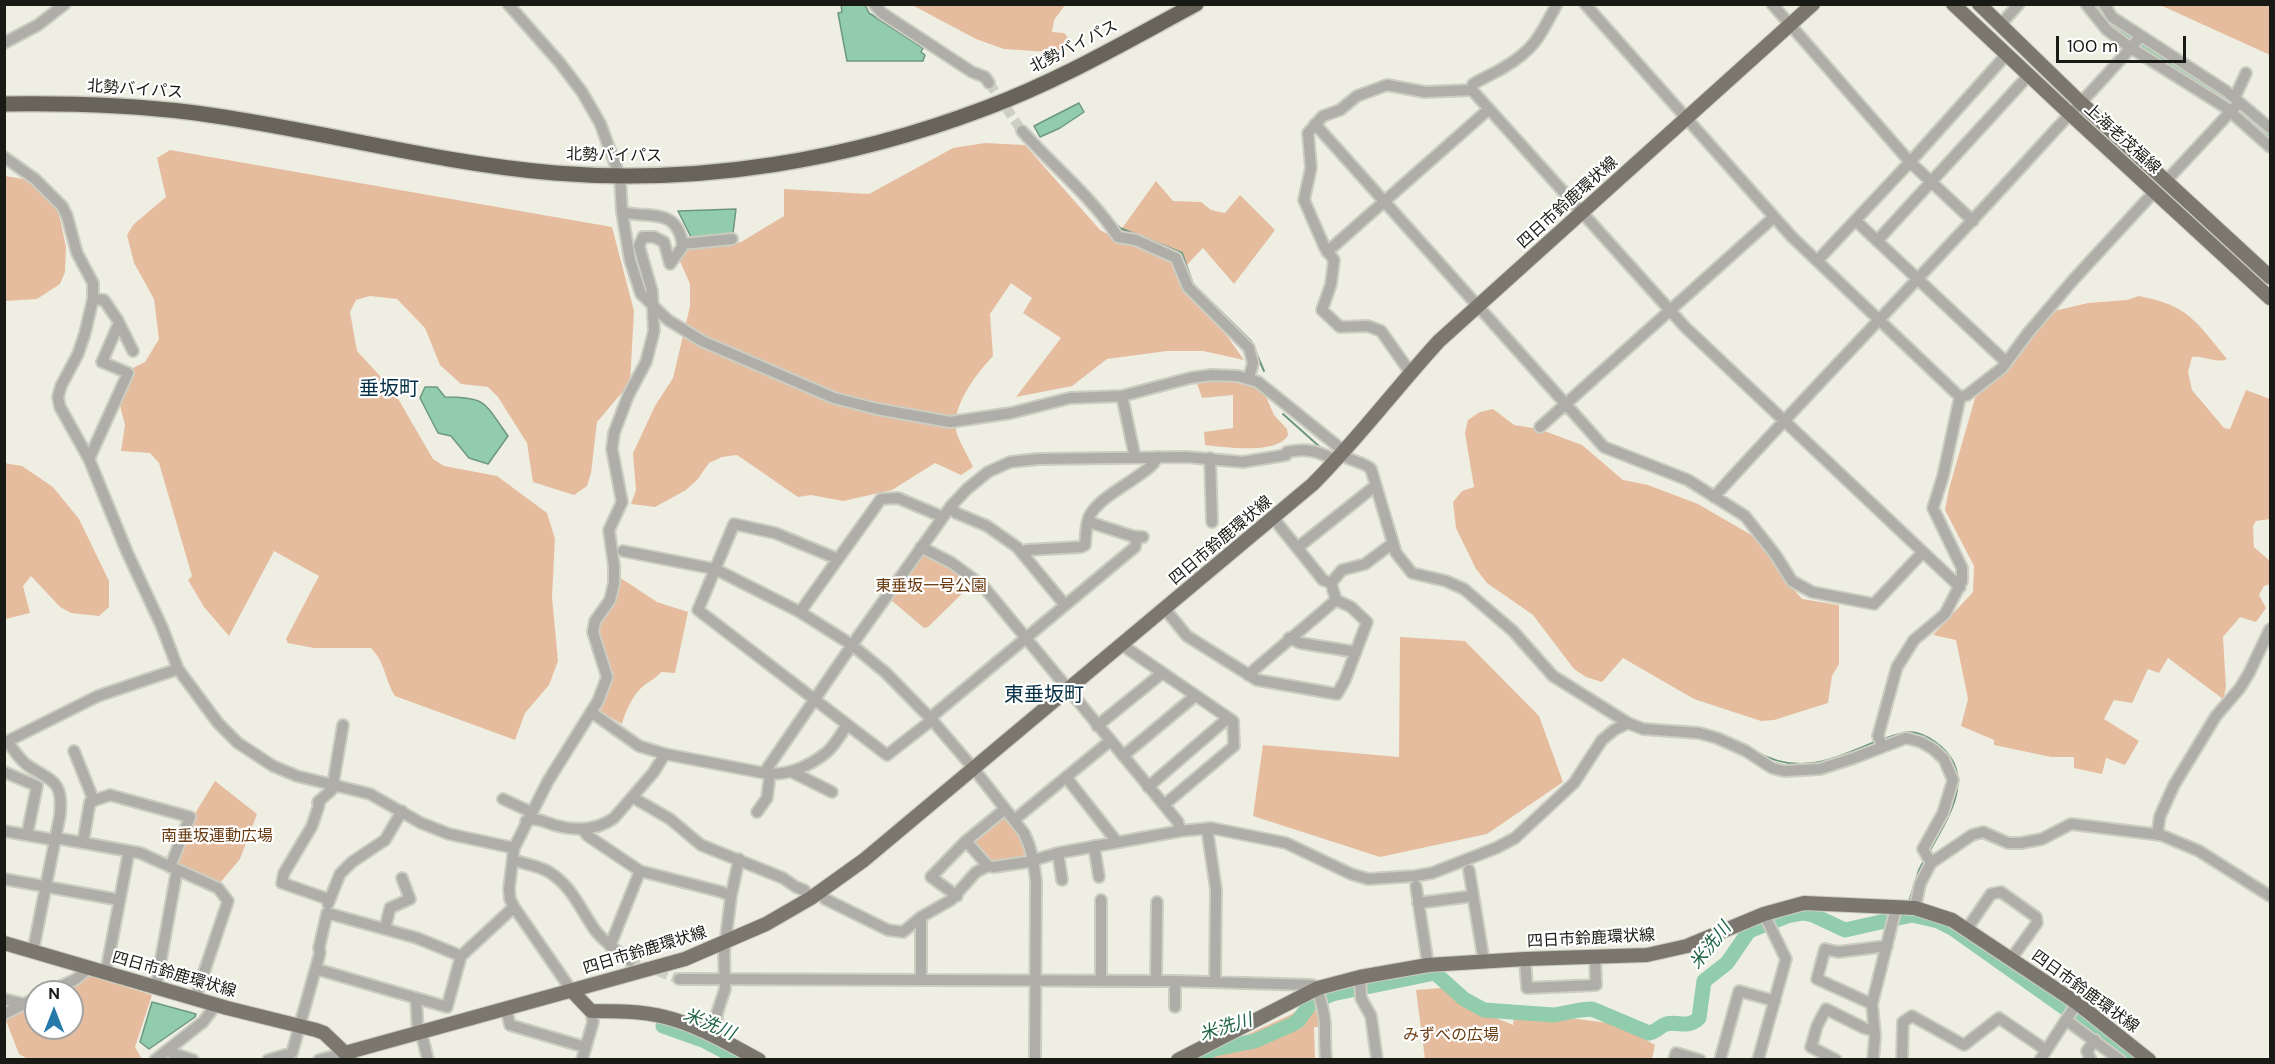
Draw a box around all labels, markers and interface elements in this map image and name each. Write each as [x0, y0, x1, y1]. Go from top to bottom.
street label: 北勢バイパス [1027, 17, 1121, 77]
scale bar [2059, 24, 2190, 62]
text: 100 m [2067, 34, 2118, 58]
street label: 北勢バイパス [86, 77, 184, 103]
street label: 上海老茂福線 [2080, 100, 2164, 178]
street label: 北勢バイパス [566, 146, 662, 166]
street label: 四日市鈴鹿環状線 [1514, 153, 1622, 253]
district label: 垂坂町 [359, 378, 419, 402]
street label: 四日市鈴鹿環状線 [1166, 493, 1276, 589]
park label: 東垂坂一号公園 [875, 577, 987, 597]
district label: 東垂坂町 [1004, 684, 1084, 708]
park label: 南垂坂運動広場 [161, 827, 273, 847]
water label: 米洗川 [1686, 918, 1736, 974]
street label: 四日市鈴鹿環状線 [581, 923, 709, 979]
street label: 四日市鈴鹿環状線 [1527, 926, 1655, 952]
street label: 四日市鈴鹿環状線 [2028, 947, 2142, 1037]
street label: 四日市鈴鹿環状線 [110, 948, 238, 1002]
north arrow [24, 980, 84, 1040]
text: N [48, 983, 60, 1004]
water label: 米洗川 [680, 1005, 738, 1045]
water label: 米洗川 [1197, 1010, 1255, 1046]
park label: みずべの広場 [1403, 1026, 1499, 1046]

